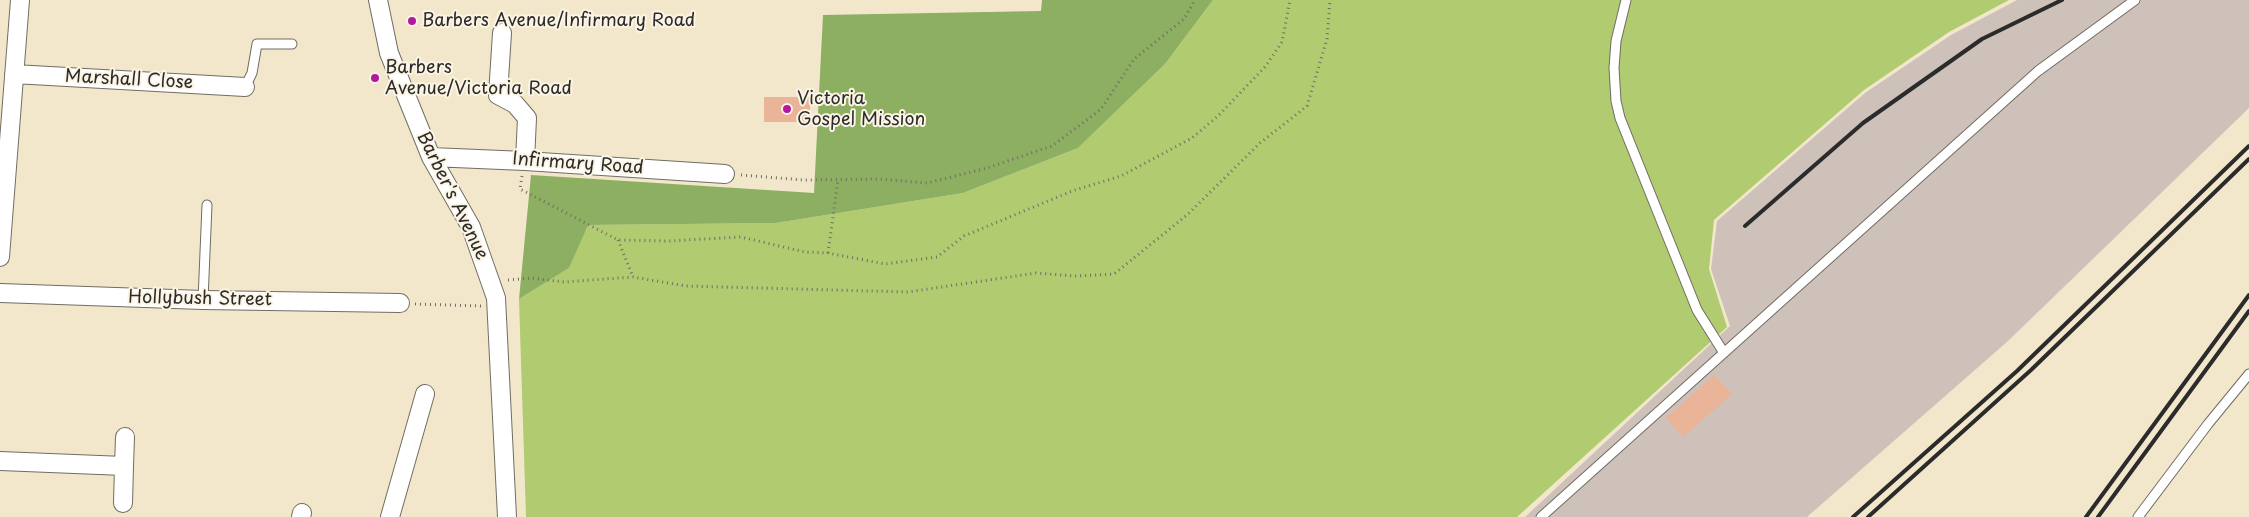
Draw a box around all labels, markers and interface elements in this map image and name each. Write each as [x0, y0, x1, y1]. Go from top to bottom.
place label: Barbers Avenue/Infirmary Road [422, 10, 695, 32]
marker: Barbers Avenue/Infirmary Road [406, 15, 418, 27]
place label: Barbers Avenue/Victoria Road [385, 57, 572, 100]
street label: Marshall Close [64, 66, 194, 94]
marker: Barbers Avenue/Victoria Road [369, 72, 381, 84]
place label: Victoria Gospel Mission [797, 88, 925, 130]
marker: Victoria Gospel Mission [781, 103, 793, 115]
street label: Barber's Avenue [412, 128, 492, 264]
street label: Infirmary Road [512, 149, 644, 179]
street label: Hollybush Street [128, 287, 272, 311]

